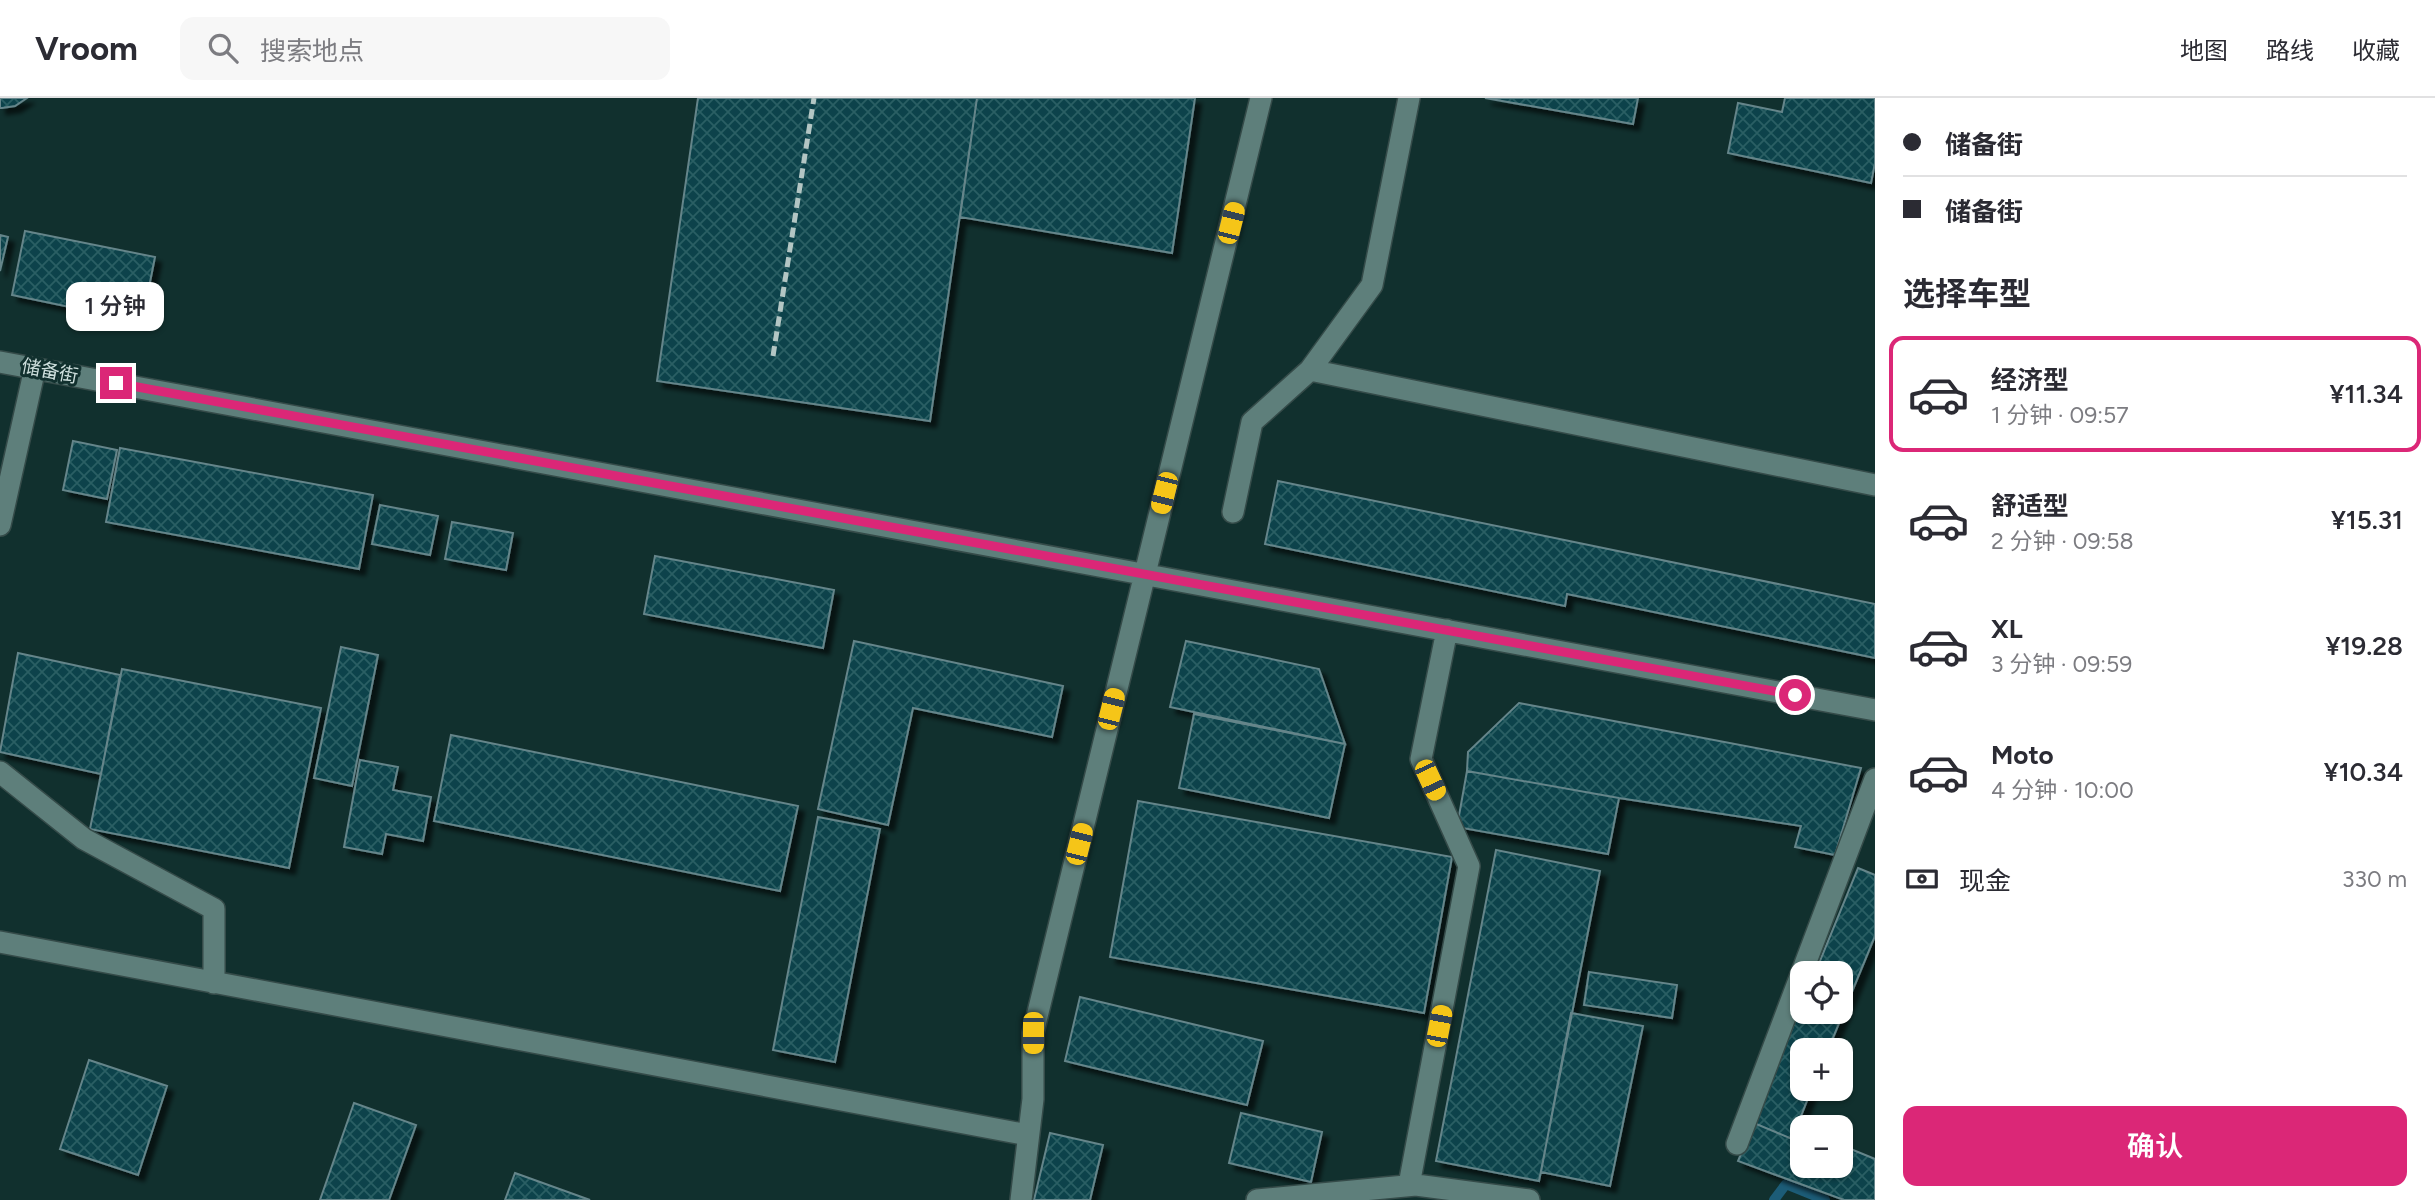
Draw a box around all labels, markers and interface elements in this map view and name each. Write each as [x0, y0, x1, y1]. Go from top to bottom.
search box [180, 17, 670, 80]
text: Vroom [35, 29, 138, 68]
icon: search [204, 29, 242, 67]
text: 搜索地点 [260, 35, 364, 67]
text: 地图 [2180, 36, 2228, 65]
text: 路线 [2266, 36, 2314, 65]
text: 收藏 [2352, 36, 2400, 65]
text: 储备街 [1945, 129, 2023, 161]
text: 储备街 [1945, 196, 2023, 228]
car [1216, 200, 1247, 246]
text: 选择车型 [1903, 275, 2031, 313]
callout: 1 分钟 [67, 282, 165, 330]
text: 1 分钟 [84, 292, 146, 320]
street label: 储备街 [20, 354, 80, 388]
icon: car [1907, 363, 1970, 426]
text: 经济型 [1991, 364, 2069, 396]
route end [100, 367, 132, 399]
text: ¥11.34 [2330, 378, 2403, 410]
text: 1 分钟 · 09:57 [1991, 401, 2129, 429]
car [1149, 470, 1180, 516]
icon: car [1907, 489, 1970, 552]
text: 舒适型 [1991, 490, 2069, 522]
text: ¥15.31 [2331, 504, 2403, 536]
text: 2 分钟 · 09:58 [1991, 527, 2134, 555]
text: XL [1991, 613, 2023, 645]
icon: car [1907, 615, 1970, 678]
text: ¥19.28 [2325, 630, 2403, 662]
text: 3 分钟 · 09:59 [1991, 650, 2132, 678]
route start [1779, 679, 1811, 711]
car [1096, 686, 1127, 732]
text: Moto [1991, 739, 2054, 771]
icon: car [1907, 741, 1970, 804]
text: ¥10.34 [2324, 756, 2403, 788]
car [1412, 757, 1449, 803]
text: 4 分钟 · 10:00 [1991, 776, 2134, 804]
car [1064, 821, 1095, 867]
icon: cash [1903, 860, 1941, 898]
text: 现金 [1959, 865, 2011, 897]
text: 330 m [2342, 865, 2407, 893]
map controls [1790, 961, 1853, 1178]
button: locate [1790, 961, 1853, 1024]
car [1425, 1003, 1454, 1049]
car [1023, 1012, 1044, 1054]
button: + [1790, 1038, 1853, 1101]
button: 确认 [1903, 1106, 2407, 1186]
button: − [1790, 1115, 1853, 1178]

